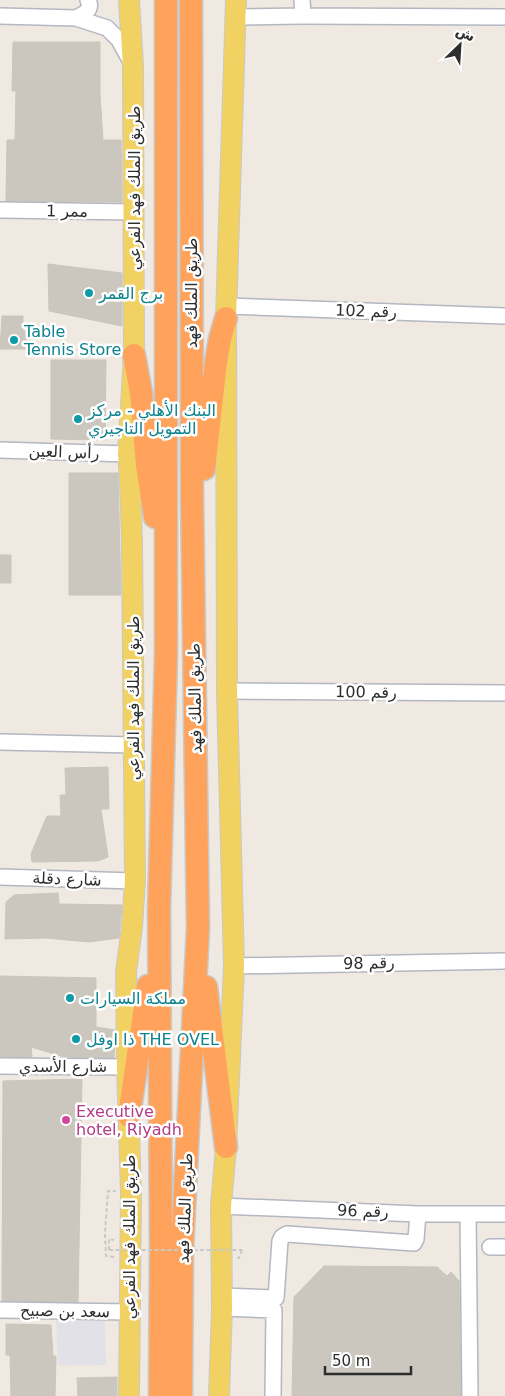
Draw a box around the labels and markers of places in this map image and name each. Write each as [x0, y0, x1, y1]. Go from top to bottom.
place label: برج القمر [98, 284, 163, 304]
marker: برج القمر [83, 287, 95, 299]
place label: Table Tennis Store [23, 322, 121, 359]
marker: Table Tennis Store [8, 334, 20, 346]
place label: البنك الأهلي - مركز التمويل التاجيري [87, 400, 216, 439]
marker: البنك الأهلي - مركز التمويل التاجيري [72, 413, 84, 425]
place label: مملكة السيارات [80, 989, 186, 1009]
marker: مملكة السيارات [64, 992, 76, 1004]
place label: ذا اوفل THE OVEL [86, 1030, 219, 1050]
marker: ذا اوفل THE OVEL [70, 1033, 82, 1045]
place label: Executive hotel, Riyadh [76, 1102, 182, 1139]
marker: Executive hotel, Riyadh [60, 1114, 72, 1126]

